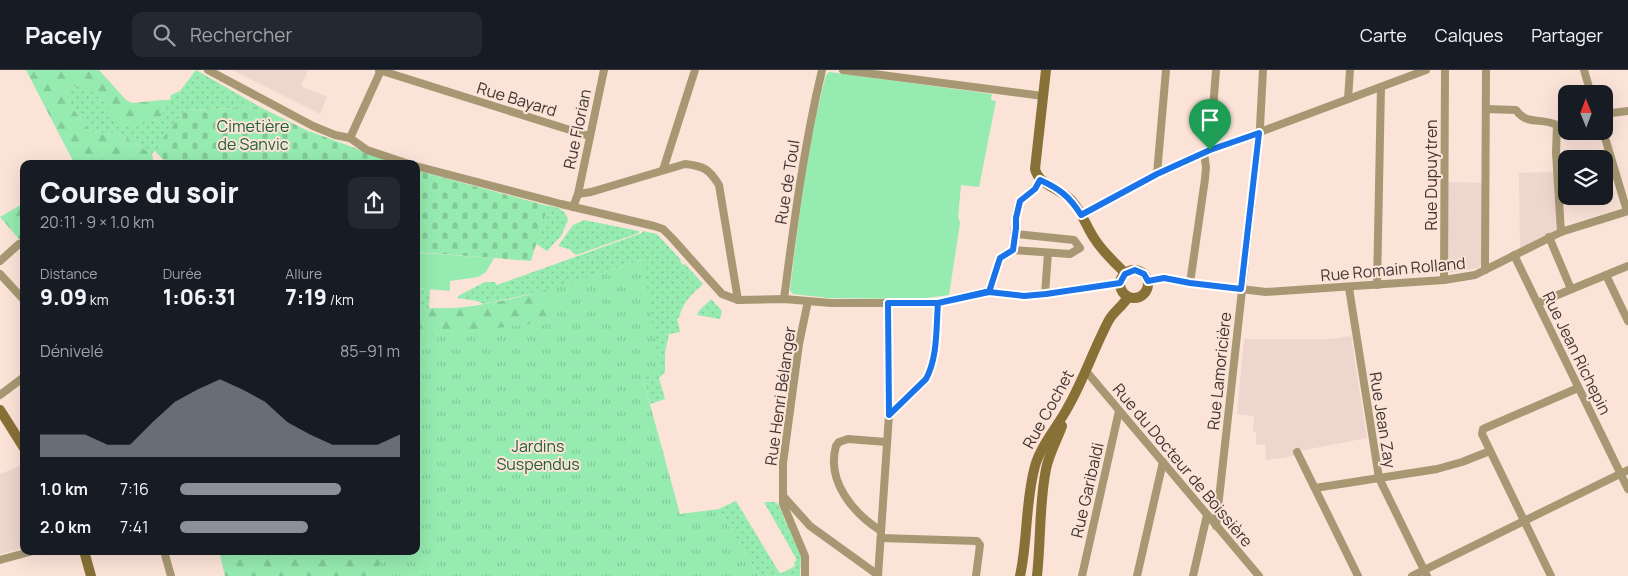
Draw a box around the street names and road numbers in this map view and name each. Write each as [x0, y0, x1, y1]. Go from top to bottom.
street label: Rue Bayard [474, 76, 560, 122]
street label: Rue Florian [558, 87, 596, 171]
street label: Rue Dupuytren [1420, 119, 1442, 231]
street label: Rue de Toul [769, 138, 805, 226]
street label: Rue Romain Rolland [1320, 252, 1466, 286]
street label: Rue Jean Richepin [1538, 288, 1616, 418]
street label: Rue Lamoricière [1202, 311, 1236, 431]
street label: Rue Henri Bélanger [759, 325, 801, 467]
street label: Rue Cochet [1017, 366, 1079, 452]
street label: Rue Jean Zay [1365, 370, 1402, 470]
street label: Rue du Docteur de Boissière [1108, 379, 1258, 551]
street label: Rue Garibaldi [1065, 440, 1109, 540]

